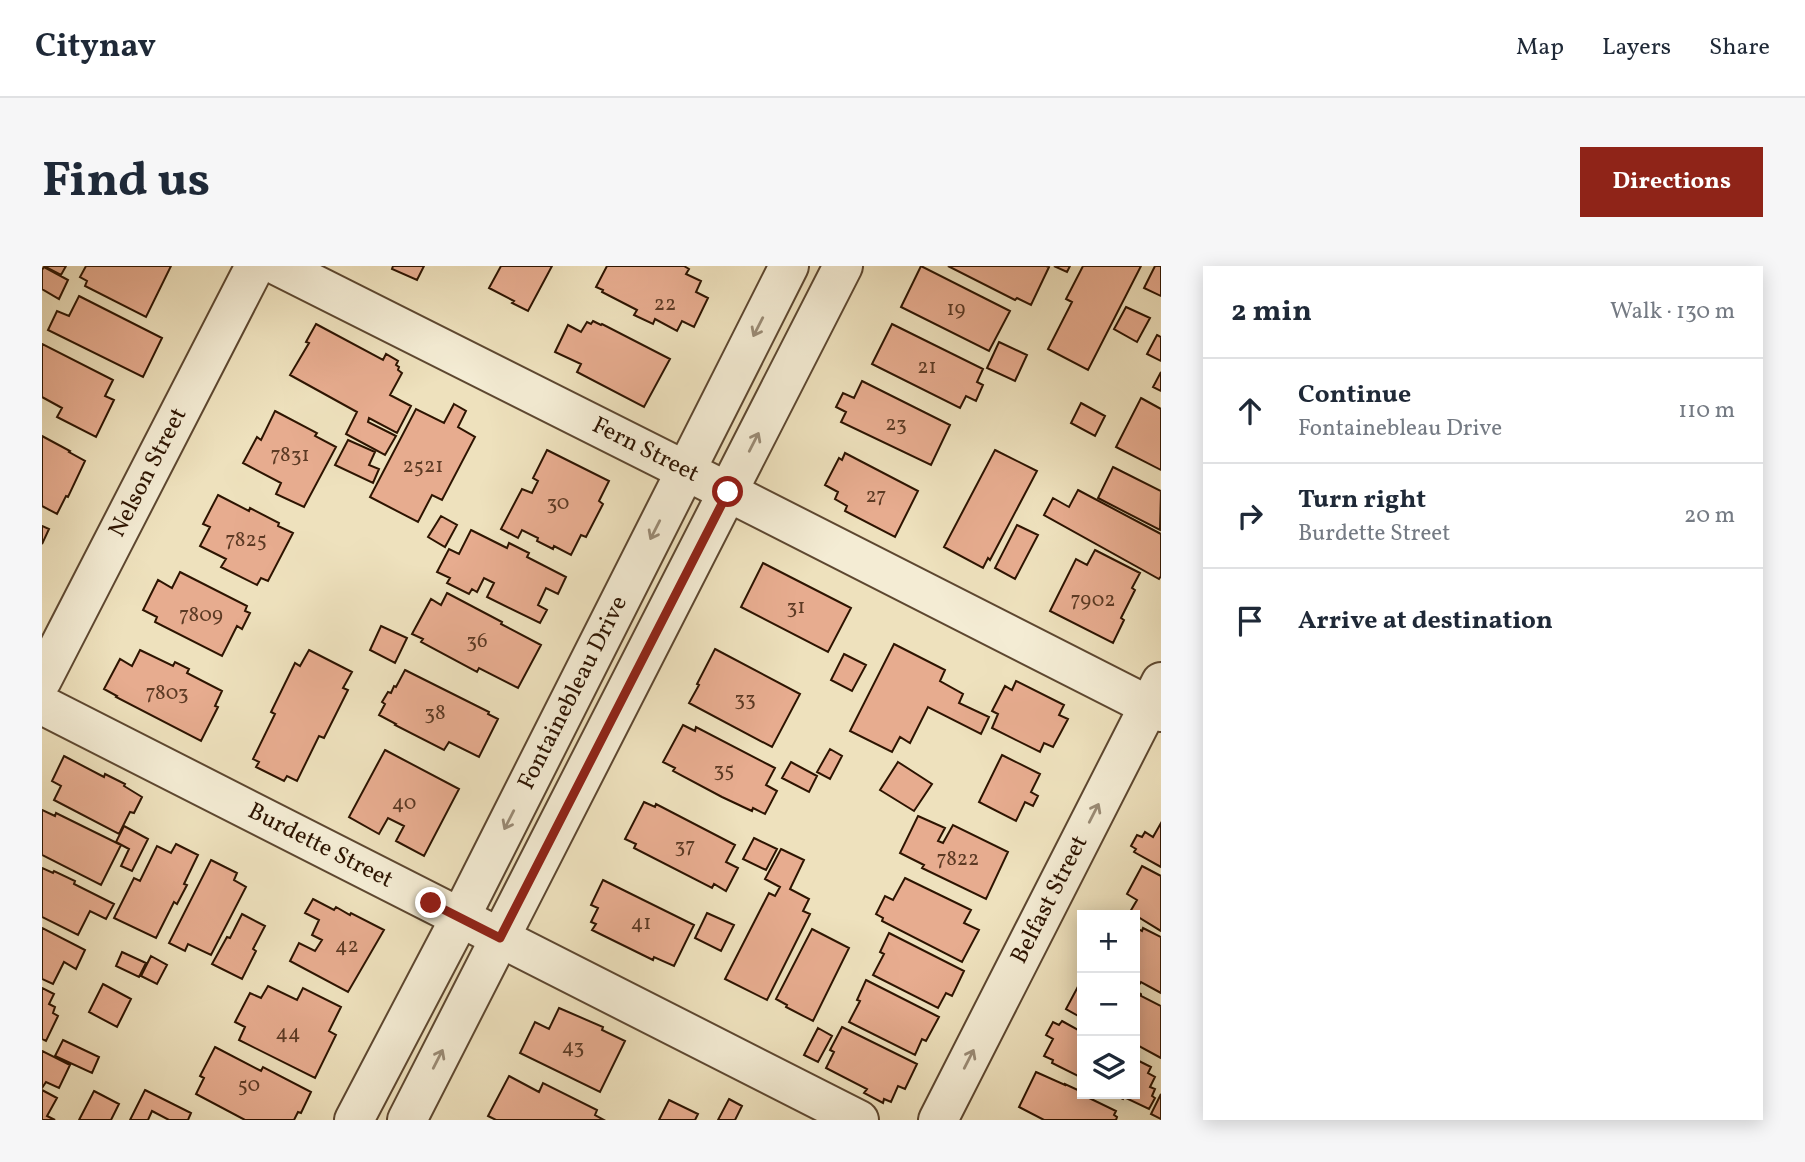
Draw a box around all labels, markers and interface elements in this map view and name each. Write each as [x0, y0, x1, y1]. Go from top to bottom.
text: Citynav [35, 25, 156, 71]
text: Map [1516, 31, 1564, 65]
text: Layers [1602, 31, 1671, 65]
text: Share [1709, 31, 1770, 65]
button: Directions [1580, 147, 1763, 217]
text: Find us [42, 148, 210, 217]
house number: 22 [654, 290, 676, 319]
text: 2 min [1231, 291, 1312, 333]
house number: 19 [946, 295, 966, 324]
text: Walk · 130 m [1610, 296, 1735, 328]
one-way arrow [751, 316, 765, 337]
house number: 21 [917, 353, 937, 382]
text: Continue [1298, 377, 1411, 413]
icon: ahead [1231, 392, 1269, 430]
text: 110 m [1678, 395, 1735, 427]
street label: Nelson Street [101, 402, 196, 544]
street label: Fern Street [586, 409, 705, 492]
house number: 23 [885, 410, 907, 439]
text: Fontainebleau Drive [1298, 413, 1502, 445]
one-way arrow [747, 432, 761, 453]
house number: 7831 [270, 441, 310, 470]
house number: 2521 [403, 452, 443, 481]
route start [712, 476, 743, 507]
house number: 27 [866, 482, 886, 511]
text: Turn right [1298, 482, 1426, 518]
house number: 30 [547, 489, 569, 518]
icon: right [1231, 497, 1269, 535]
text: 20 m [1684, 500, 1735, 532]
text: Burdette Street [1298, 518, 1450, 550]
one-way arrow [648, 519, 662, 540]
house number: 7825 [225, 526, 267, 555]
house number: 7902 [1070, 586, 1116, 615]
street label: Fontainebleau Drive [510, 590, 637, 796]
house number: 31 [787, 593, 805, 622]
house number: 7809 [179, 601, 223, 630]
icon: arrive [1231, 602, 1269, 640]
text: Arrive at destination [1298, 603, 1553, 639]
house number: 36 [466, 627, 488, 656]
house number: 7803 [145, 679, 189, 708]
house number: 33 [734, 685, 756, 714]
house number: 38 [424, 699, 446, 728]
house number: 35 [714, 756, 734, 785]
house number: 40 [392, 789, 416, 818]
street label: Burdette Street [242, 795, 399, 897]
one-way arrow [1088, 803, 1102, 824]
one-way arrow [501, 809, 515, 830]
street label: Belfast Street [1003, 830, 1097, 970]
house number: 37 [675, 832, 695, 861]
house number: 7822 [937, 845, 979, 874]
route end [415, 887, 446, 918]
house number: 41 [631, 909, 651, 938]
map controls [1077, 910, 1140, 1099]
button: + [1077, 910, 1140, 973]
house number: 42 [335, 932, 359, 961]
button: − [1077, 973, 1140, 1036]
house number: 44 [275, 1019, 301, 1048]
house number: 43 [562, 1033, 584, 1062]
button: layers [1077, 1036, 1140, 1099]
one-way arrow [432, 1049, 445, 1070]
one-way arrow [963, 1049, 977, 1070]
house number: 50 [238, 1071, 260, 1100]

